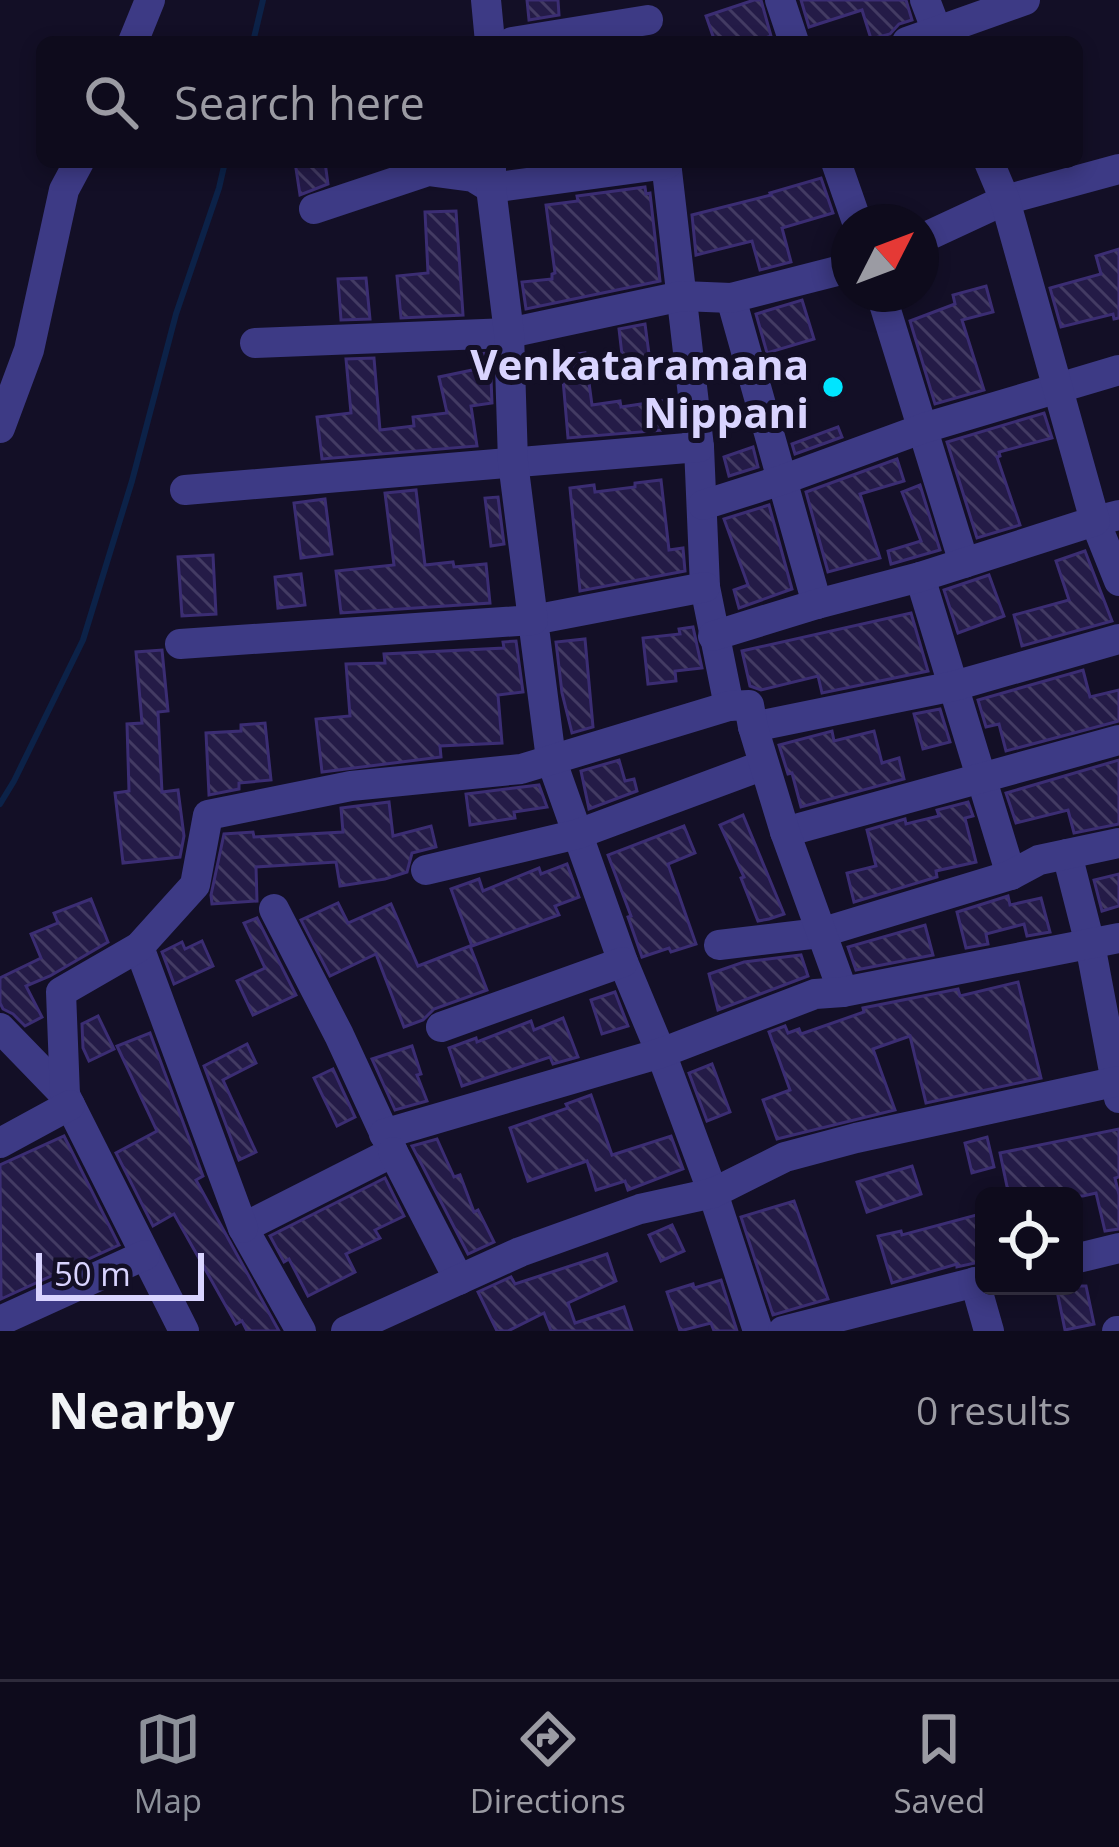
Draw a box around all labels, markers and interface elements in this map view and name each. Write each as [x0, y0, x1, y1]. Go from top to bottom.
search box [36, 36, 1083, 168]
icon: search [78, 69, 144, 135]
text: Search here [174, 72, 425, 133]
north arrow [831, 204, 939, 312]
place label: Venkataramana Nippani [470, 335, 809, 440]
marker: Venkataramana Nippani [820, 374, 846, 400]
map controls [975, 1187, 1083, 1295]
button: locate [975, 1187, 1083, 1295]
scale bar [36, 1247, 204, 1300]
text: 50 m [54, 1251, 131, 1296]
text: Nearby [48, 1374, 235, 1444]
text: 0 results [916, 1383, 1071, 1436]
tab: Map [134, 1706, 202, 1823]
tab: Directions [470, 1706, 626, 1823]
tab: Saved [893, 1706, 985, 1823]

